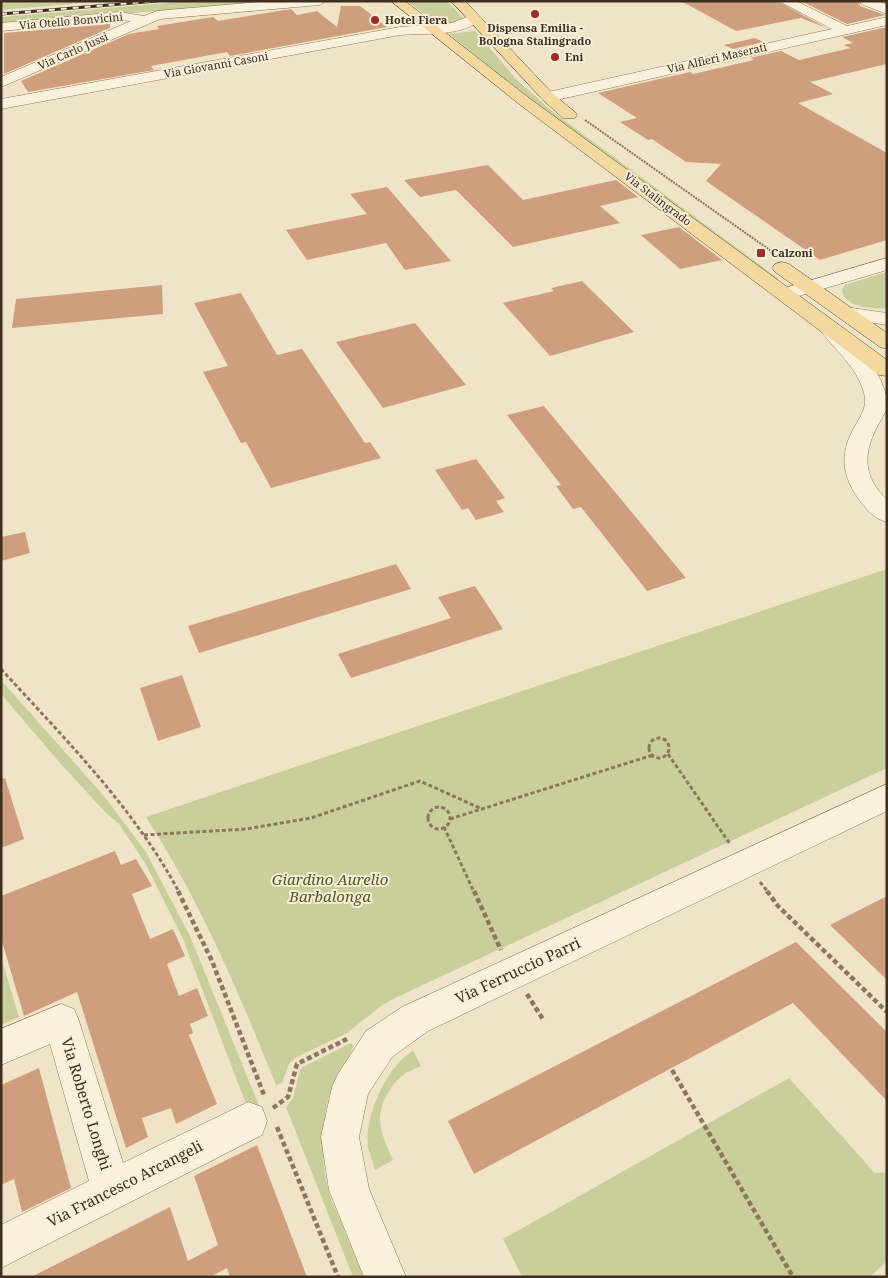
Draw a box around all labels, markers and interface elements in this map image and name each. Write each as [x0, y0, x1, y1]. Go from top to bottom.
street label: Via Otello Bonvicini [18, 8, 124, 33]
marker: Dispensa Emilia - Bologna Stalingrado [529, 8, 541, 20]
place label: Hotel Fiera [385, 12, 448, 27]
marker: Hotel Fiera [369, 14, 381, 26]
place label: Dispensa Emilia - Bologna Stalingrado [479, 20, 591, 48]
street label: Via Carlo Jussi [35, 28, 111, 73]
street label: Via Alfieri Maserati [666, 39, 769, 76]
street label: Via Giovanni Casoni [163, 48, 270, 81]
place label: Eni [565, 49, 584, 64]
marker: Eni [549, 51, 561, 63]
street label: Via Stalingrado [622, 168, 695, 229]
place label: Calzoni [771, 245, 813, 260]
marker: Calzoni [755, 247, 767, 259]
park label: Giardino Aurelio Barbalonga [272, 869, 388, 906]
street label: Via Ferruccio Parri [452, 932, 583, 1008]
street label: Via Roberto Longhi [57, 1035, 117, 1173]
street label: Via Francesco Arcangeli [43, 1135, 206, 1231]

